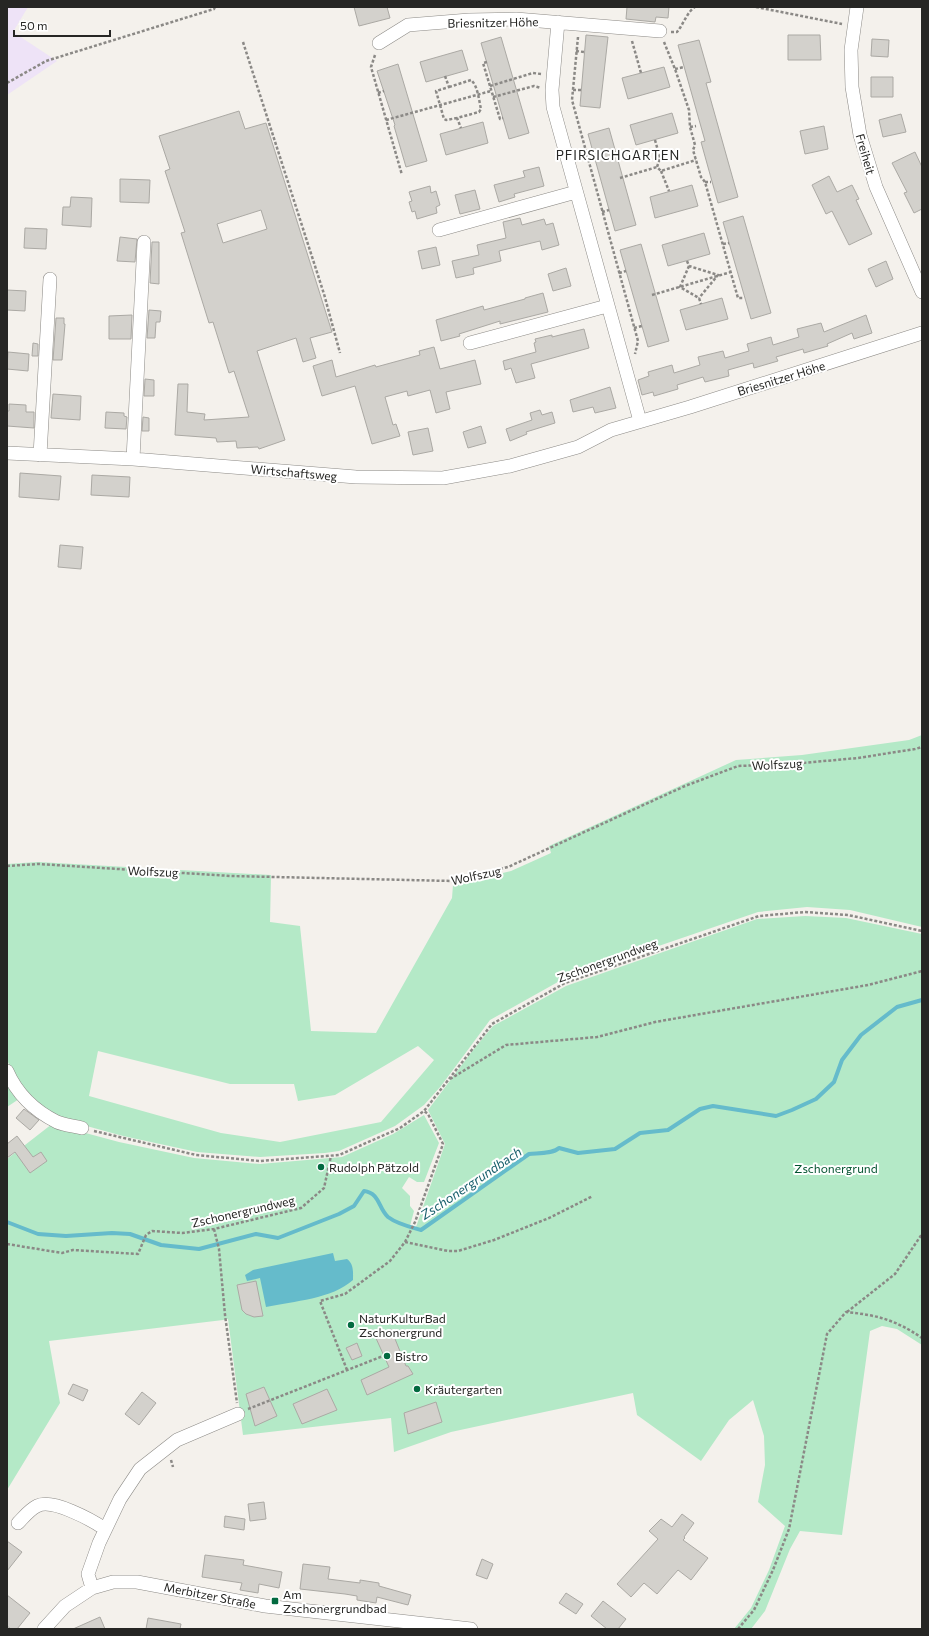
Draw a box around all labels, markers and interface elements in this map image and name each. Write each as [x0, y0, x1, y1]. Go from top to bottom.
scale bar [14, 12, 110, 38]
street label: Briesnitzer Höhe [447, 14, 539, 30]
text: 50 m [20, 18, 48, 32]
street label: Freiheit [853, 132, 879, 176]
district label: PFIRSICHGARTEN [556, 147, 680, 163]
street label: Briesnitzer Höhe [735, 358, 827, 398]
street label: Wirtschaftsweg [250, 461, 338, 483]
street label: Wolfszug [751, 756, 803, 772]
street label: Wolfszug [127, 863, 179, 879]
street label: Wolfszug [450, 863, 503, 887]
street label: Zschonergrundweg [555, 935, 659, 985]
water label: Zschonergrundbach [417, 1143, 525, 1223]
place label: Rudolph Pätzold [329, 1160, 419, 1174]
park label: Zschonergrund [794, 1161, 878, 1175]
marker: Rudolph Pätzold [316, 1162, 326, 1172]
street label: Zschonergrundweg [190, 1192, 296, 1230]
place label: NaturKulturBad Zschonergrund [359, 1311, 446, 1339]
marker: NaturKulturBad Zschonergrund [346, 1320, 356, 1330]
place label: Bistro [395, 1349, 428, 1363]
marker: Bistro [382, 1351, 392, 1361]
place label: Kräutergarten [425, 1382, 502, 1396]
marker: Kräutergarten [412, 1384, 422, 1394]
street label: Merbitzer Straße [163, 1579, 257, 1611]
place label: Am Zschonergrundbad [283, 1587, 387, 1615]
marker: Am Zschonergrundbad [270, 1596, 280, 1606]

